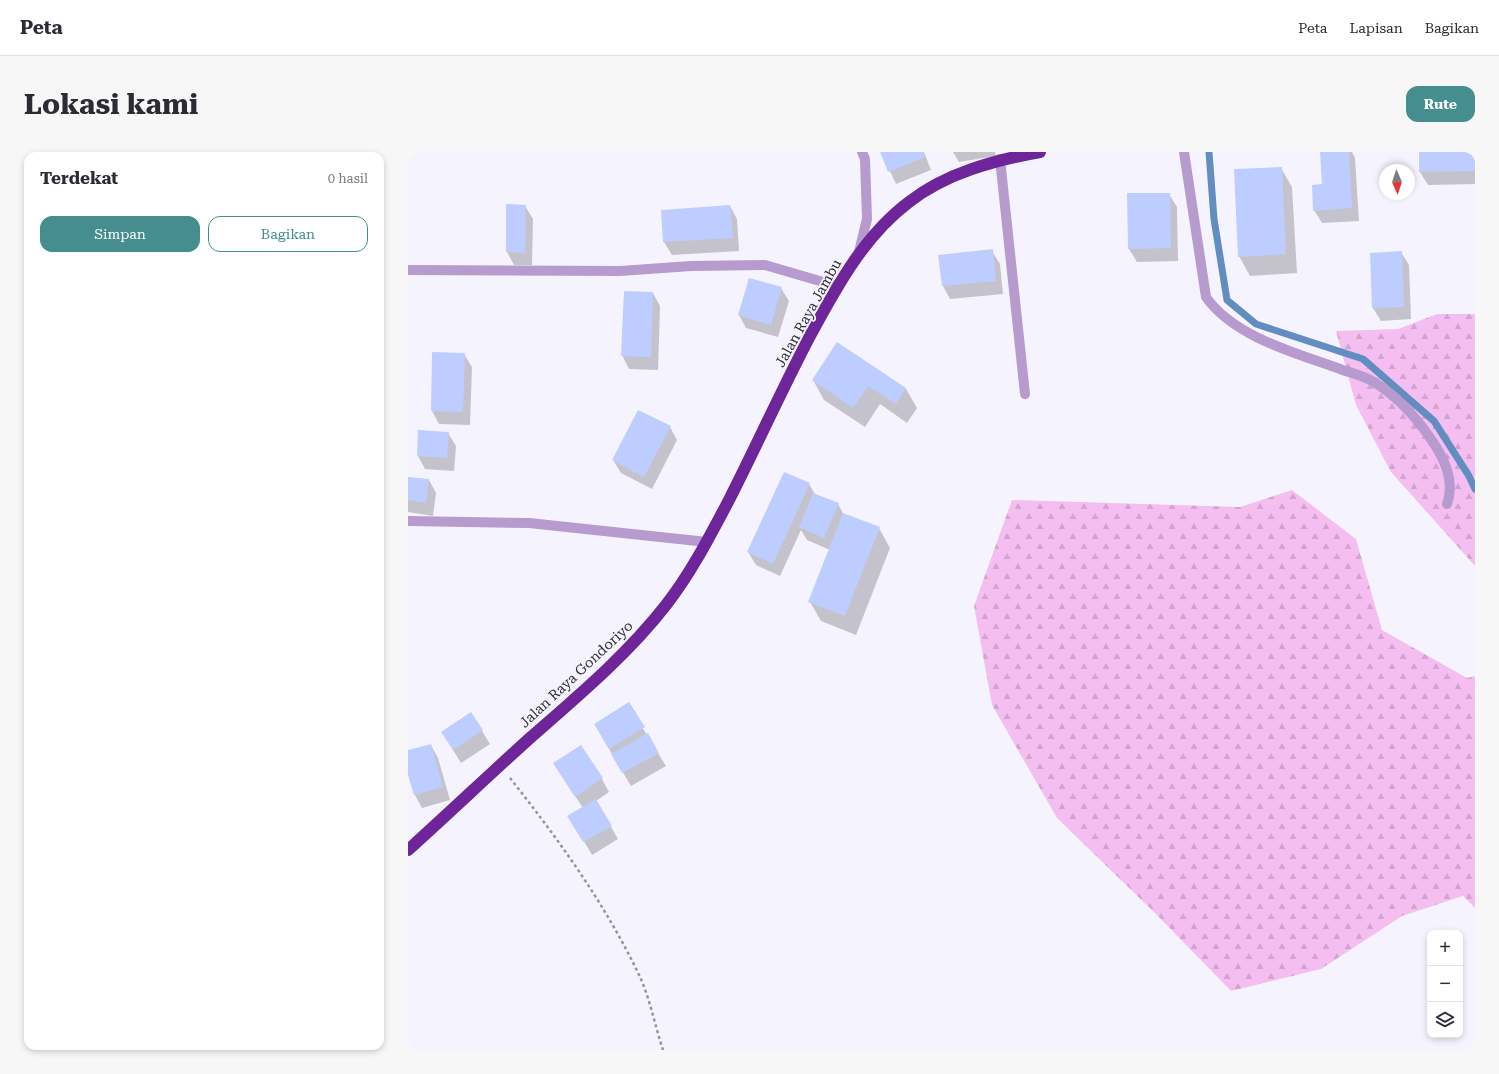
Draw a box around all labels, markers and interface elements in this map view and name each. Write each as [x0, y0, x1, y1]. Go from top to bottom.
text: Peta [20, 16, 63, 39]
text: Peta [1298, 20, 1327, 36]
text: Lapisan [1349, 20, 1403, 36]
text: Bagikan [1425, 20, 1479, 36]
button: Rute [1406, 86, 1475, 122]
text: Lokasi kami [24, 88, 198, 121]
north arrow [1379, 164, 1415, 200]
text: Terdekat [40, 168, 118, 188]
text: 0 hasil [328, 171, 368, 186]
button: Simpan [40, 216, 200, 252]
button: Bagikan [208, 216, 368, 252]
street label: Jalan Raya Jambu [772, 256, 844, 370]
street label: Jalan Raya Gondoriyo [516, 617, 636, 731]
map controls [1427, 930, 1463, 1038]
button: + [1427, 930, 1463, 966]
button: − [1427, 966, 1463, 1002]
button: layers [1427, 1002, 1463, 1038]

